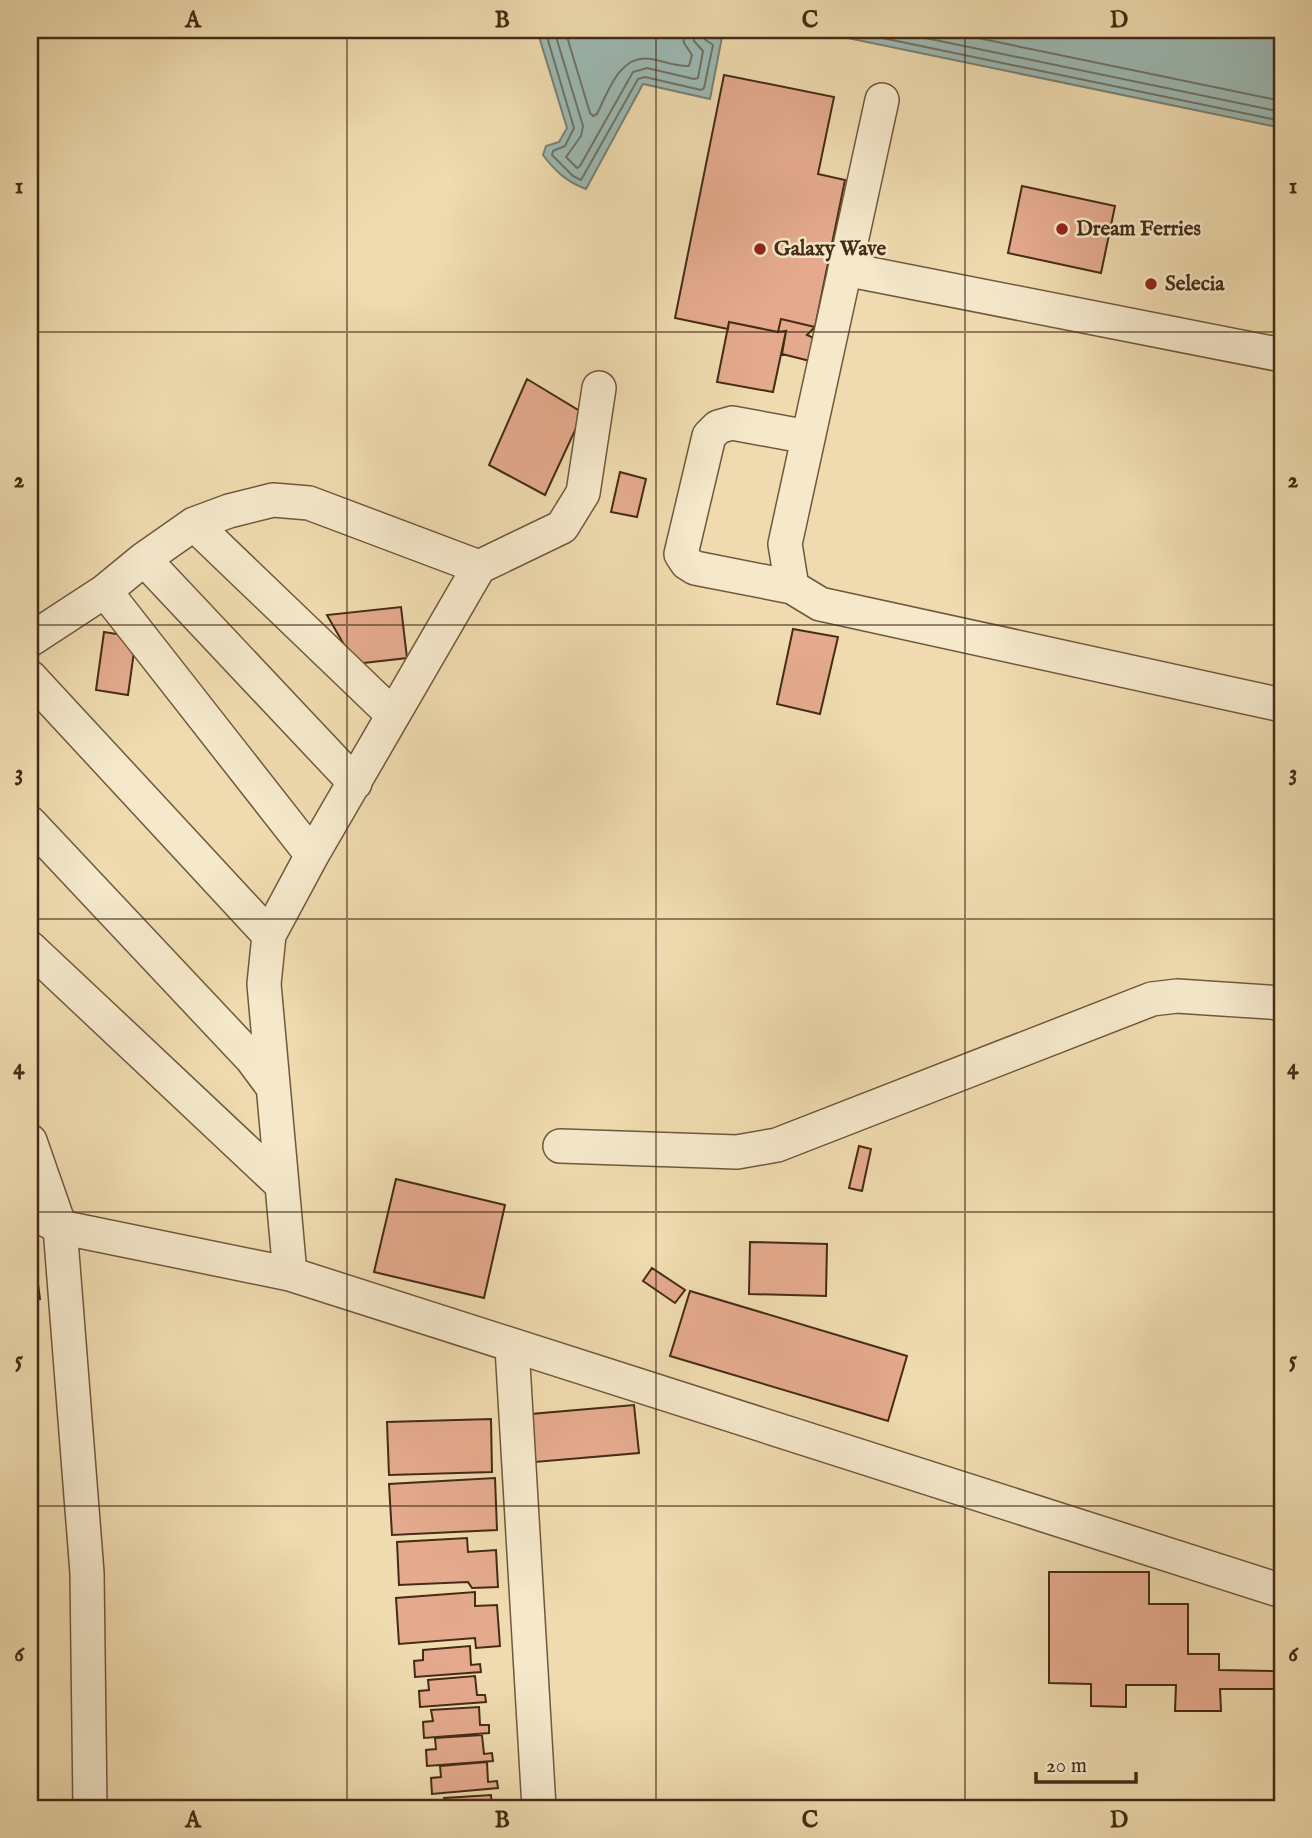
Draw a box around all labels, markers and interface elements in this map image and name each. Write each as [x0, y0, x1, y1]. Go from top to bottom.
text: A [184, 6, 202, 35]
text: B [494, 6, 510, 35]
text: C [802, 6, 819, 35]
text: D [1110, 6, 1128, 35]
text: 1 [15, 172, 23, 201]
text: 1 [1289, 172, 1297, 201]
place label: Dream Ferries [1076, 216, 1201, 243]
marker: Dream Ferries [1054, 221, 1070, 237]
place label: Galaxy Wave [774, 236, 886, 263]
marker: Galaxy Wave [752, 241, 768, 257]
place label: Selecia [1165, 271, 1225, 298]
marker: Selecia [1143, 276, 1159, 292]
text: 2 [14, 466, 25, 495]
text: 2 [1288, 466, 1299, 495]
text: 3 [15, 759, 23, 788]
text: 3 [1289, 759, 1297, 788]
text: 4 [13, 1053, 25, 1082]
text: 4 [1287, 1053, 1299, 1082]
text: 5 [15, 1346, 24, 1375]
text: 5 [1289, 1346, 1298, 1375]
text: 6 [14, 1640, 25, 1669]
text: 6 [1288, 1640, 1299, 1669]
scale bar [1036, 1740, 1135, 1784]
text: 20 m [1046, 1753, 1087, 1780]
text: A [184, 1806, 202, 1835]
text: B [494, 1806, 510, 1835]
text: C [802, 1806, 819, 1835]
text: D [1110, 1806, 1128, 1835]

